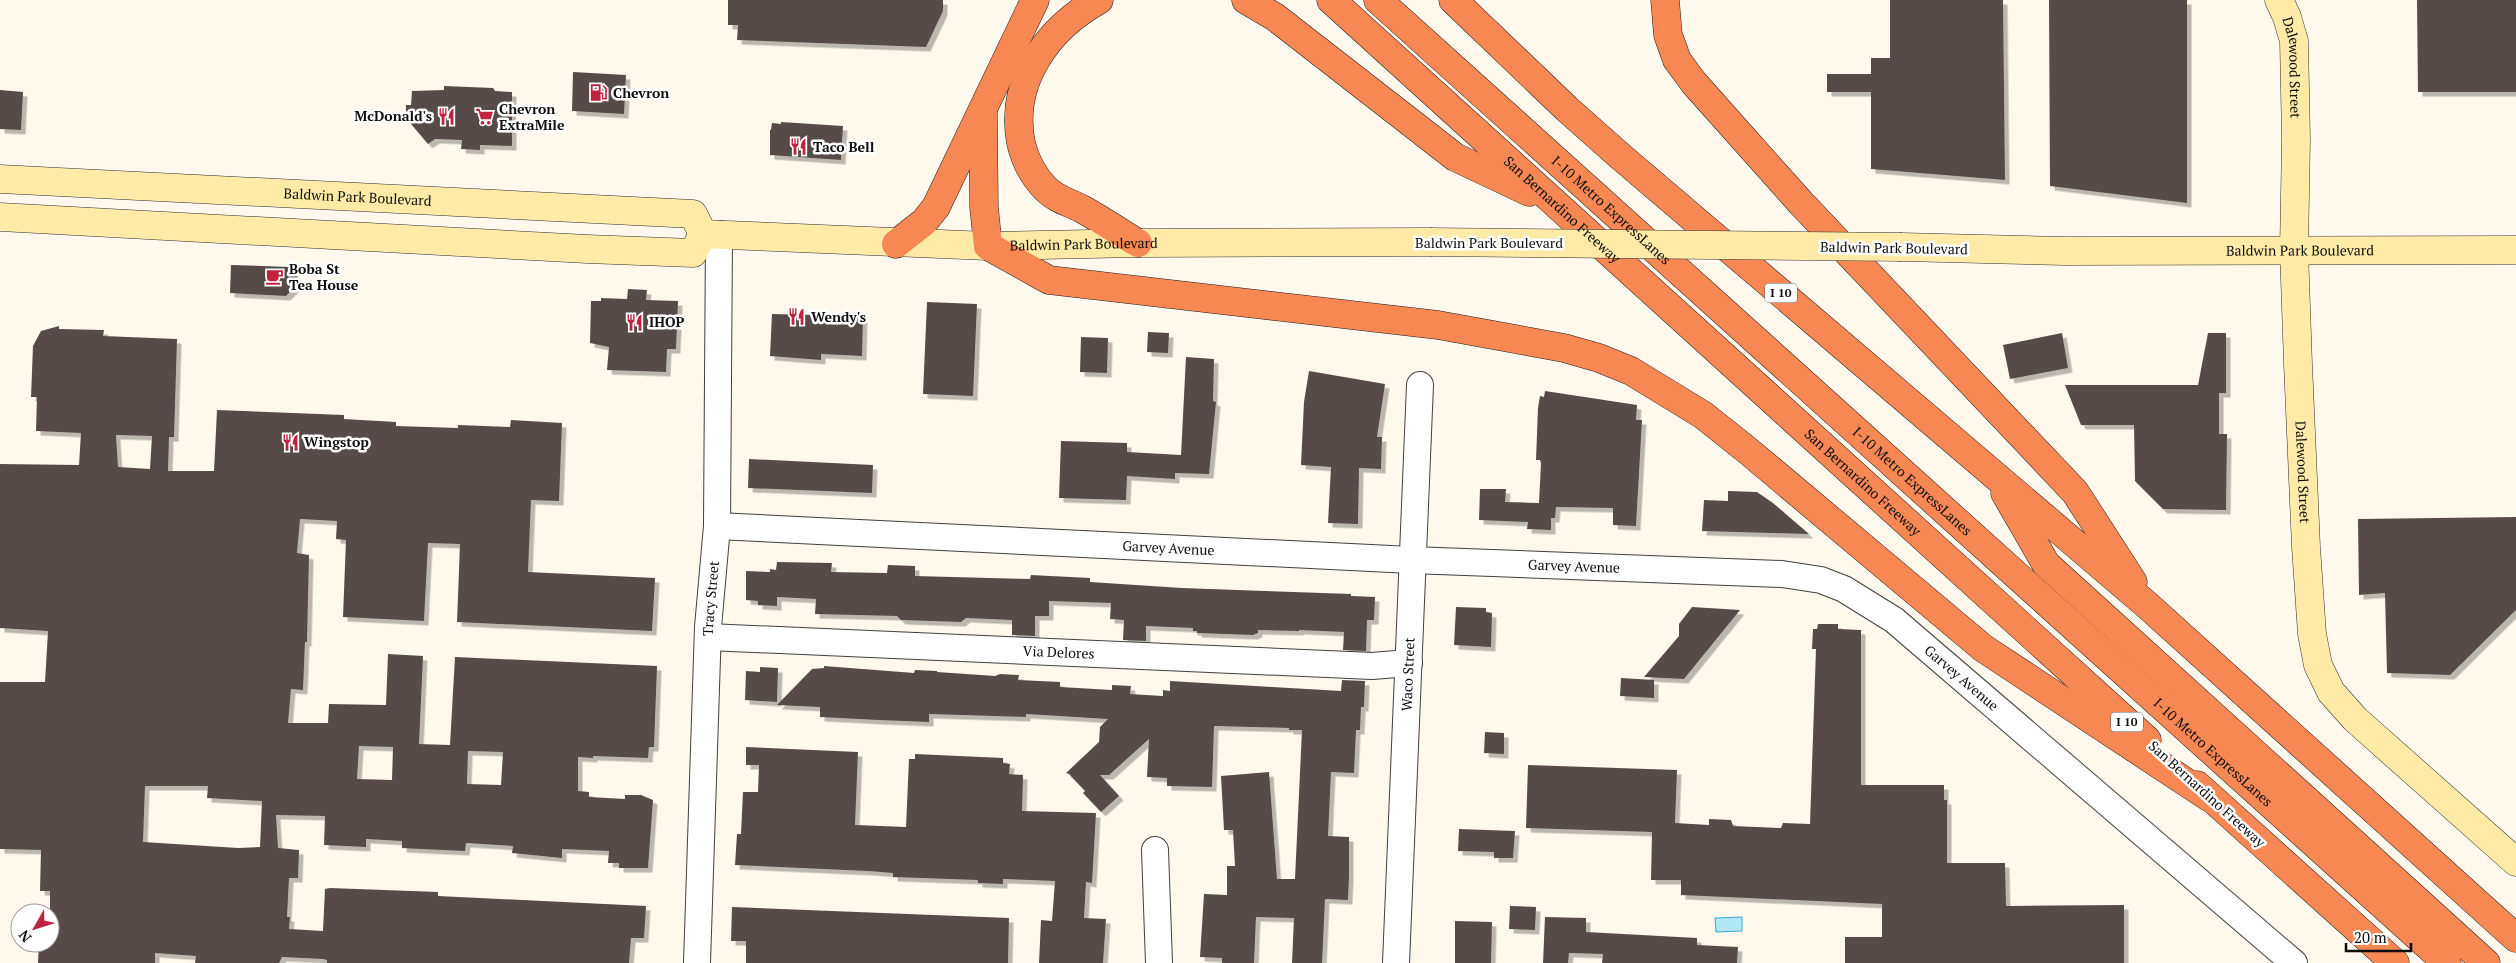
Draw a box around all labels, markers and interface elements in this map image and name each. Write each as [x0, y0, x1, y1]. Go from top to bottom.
street label: Dalewood Street [2278, 14, 2306, 119]
fuel station icon: Chevron [589, 83, 609, 103]
place label: Chevron [613, 83, 669, 102]
place label: Chevron ExtraMile [499, 99, 565, 134]
place label: McDonald's [354, 106, 432, 125]
restaurant icon: McDonald's [436, 106, 456, 126]
supermarket icon: Chevron ExtraMile [475, 107, 495, 127]
restaurant icon: Taco Bell [789, 137, 809, 157]
place label: Taco Bell [813, 137, 875, 156]
street label: San Bernardino Freeway [1500, 151, 1625, 268]
street label: I-10 Metro ExpressLanes [1548, 151, 1675, 268]
street label: Baldwin Park Boulevard [283, 183, 432, 210]
street label: Baldwin Park Boulevard [1009, 233, 1158, 255]
street label: Baldwin Park Boulevard [1415, 233, 1563, 252]
street label: Baldwin Park Boulevard [1820, 237, 1968, 258]
street label: Baldwin Park Boulevard [2226, 240, 2374, 260]
place label: Boba St Tea House [289, 259, 359, 294]
cafe icon: Boba St Tea House [265, 267, 285, 287]
road number: I 10 [1765, 284, 1797, 302]
restaurant icon: Wendy's [787, 307, 807, 327]
place label: Wendy's [811, 307, 866, 326]
restaurant icon: IHOP [625, 312, 645, 332]
place label: IHOP [649, 312, 685, 331]
street label: Dalewood Street [2291, 420, 2315, 524]
street label: I-10 Metro ExpressLanes [1849, 422, 1976, 540]
street label: San Bernardino Freeway [1801, 424, 1926, 540]
restaurant icon: Wingstop [280, 432, 300, 452]
place label: Wingstop [304, 432, 369, 451]
street label: Garvey Avenue [1122, 536, 1215, 559]
street label: Garvey Avenue [1528, 554, 1620, 577]
street label: Tracy Street [698, 559, 723, 636]
street label: Waco Street [1396, 636, 1419, 712]
street label: Garvey Avenue [1921, 640, 2003, 715]
street label: Via Delores [1022, 641, 1095, 663]
street label: I-10 Metro ExpressLanes [2150, 693, 2277, 811]
road number: I 10 [2111, 712, 2143, 732]
street label: San Bernardino Freeway [2145, 736, 2270, 852]
north arrow [10, 903, 60, 953]
scale bar [2346, 920, 2411, 952]
text: N [14, 926, 35, 947]
text: 20 m [2354, 927, 2387, 947]

